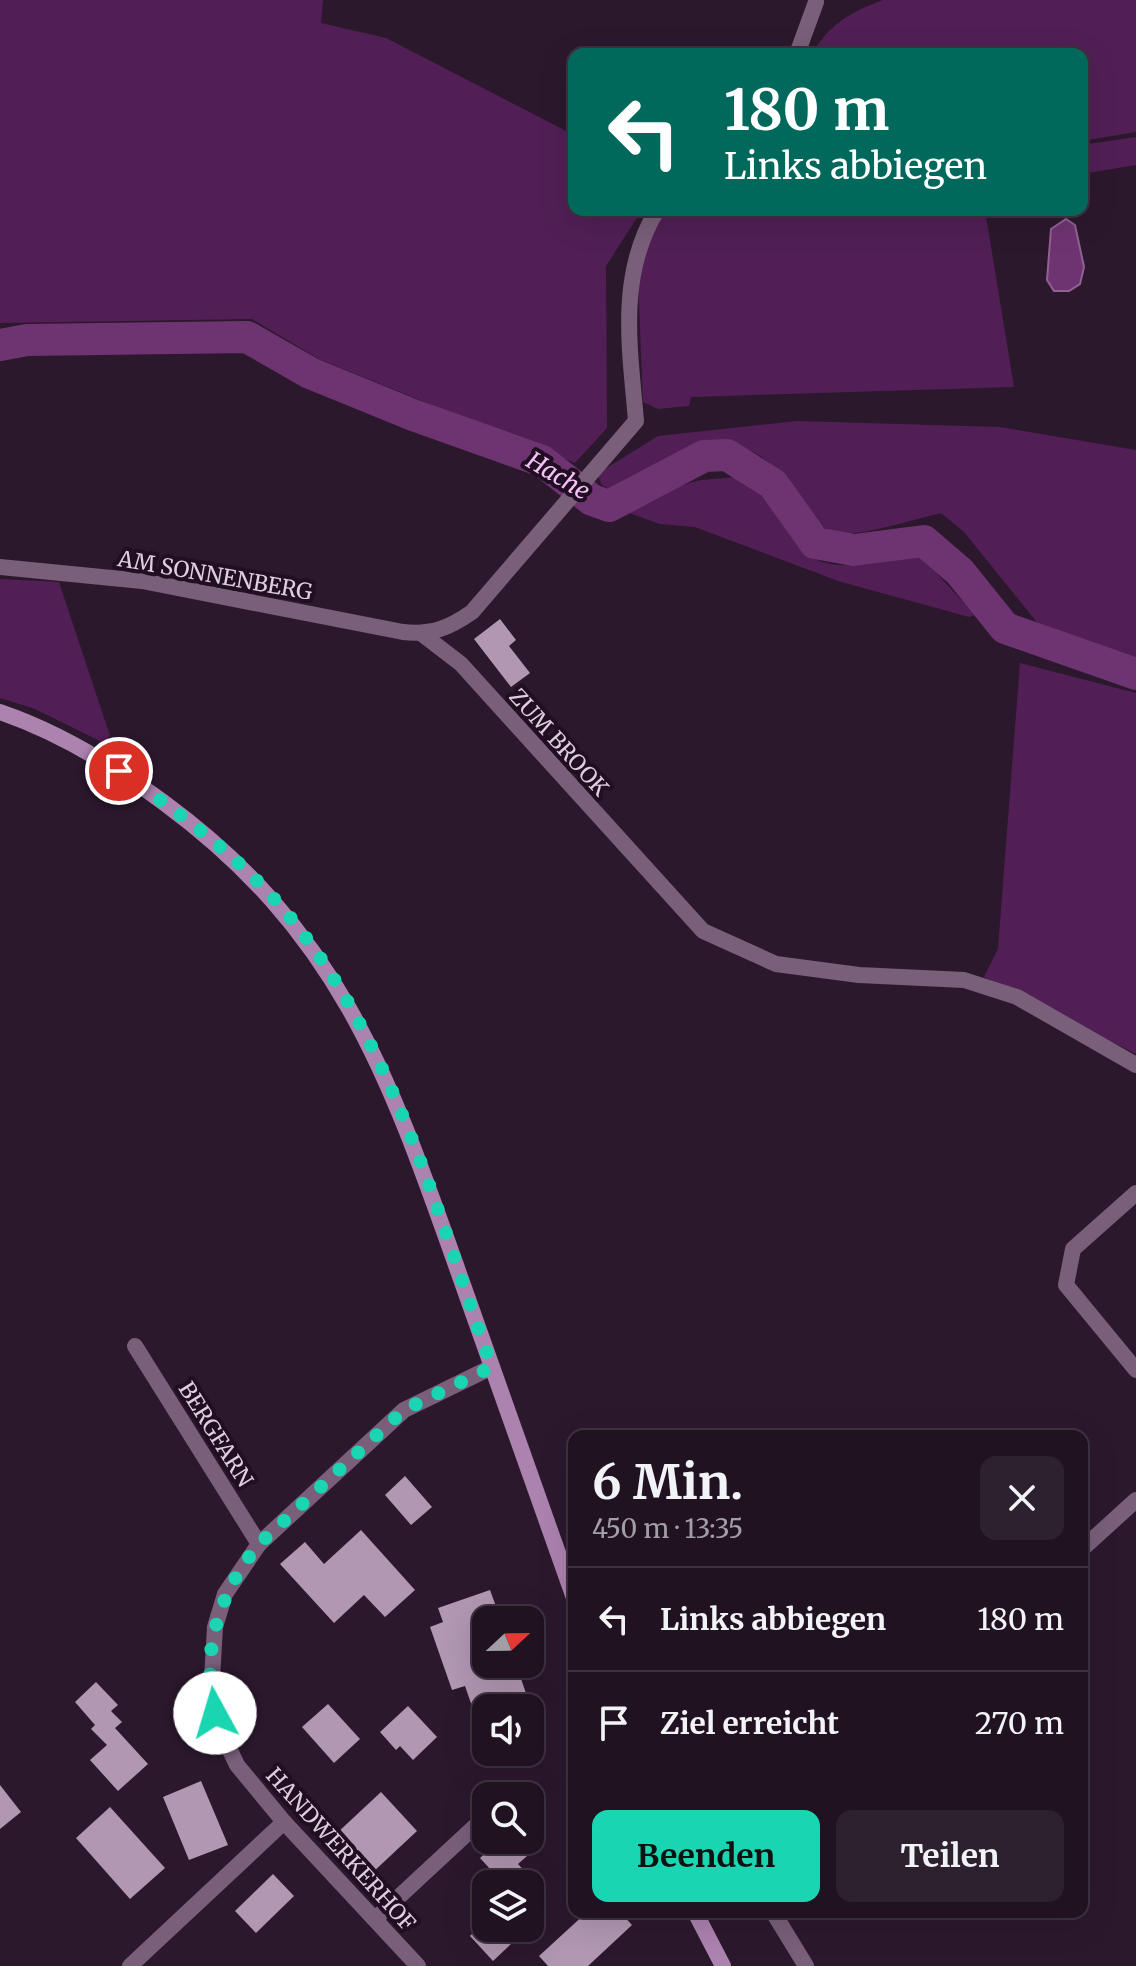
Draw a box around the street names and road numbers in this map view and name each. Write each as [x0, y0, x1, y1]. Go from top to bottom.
street label: AM SONNENBERG [115, 544, 314, 606]
street label: ZUM BROOK [503, 682, 615, 802]
street label: BERGFARN [173, 1376, 259, 1492]
street label: HANDWERKERHOF [260, 1762, 422, 1936]

